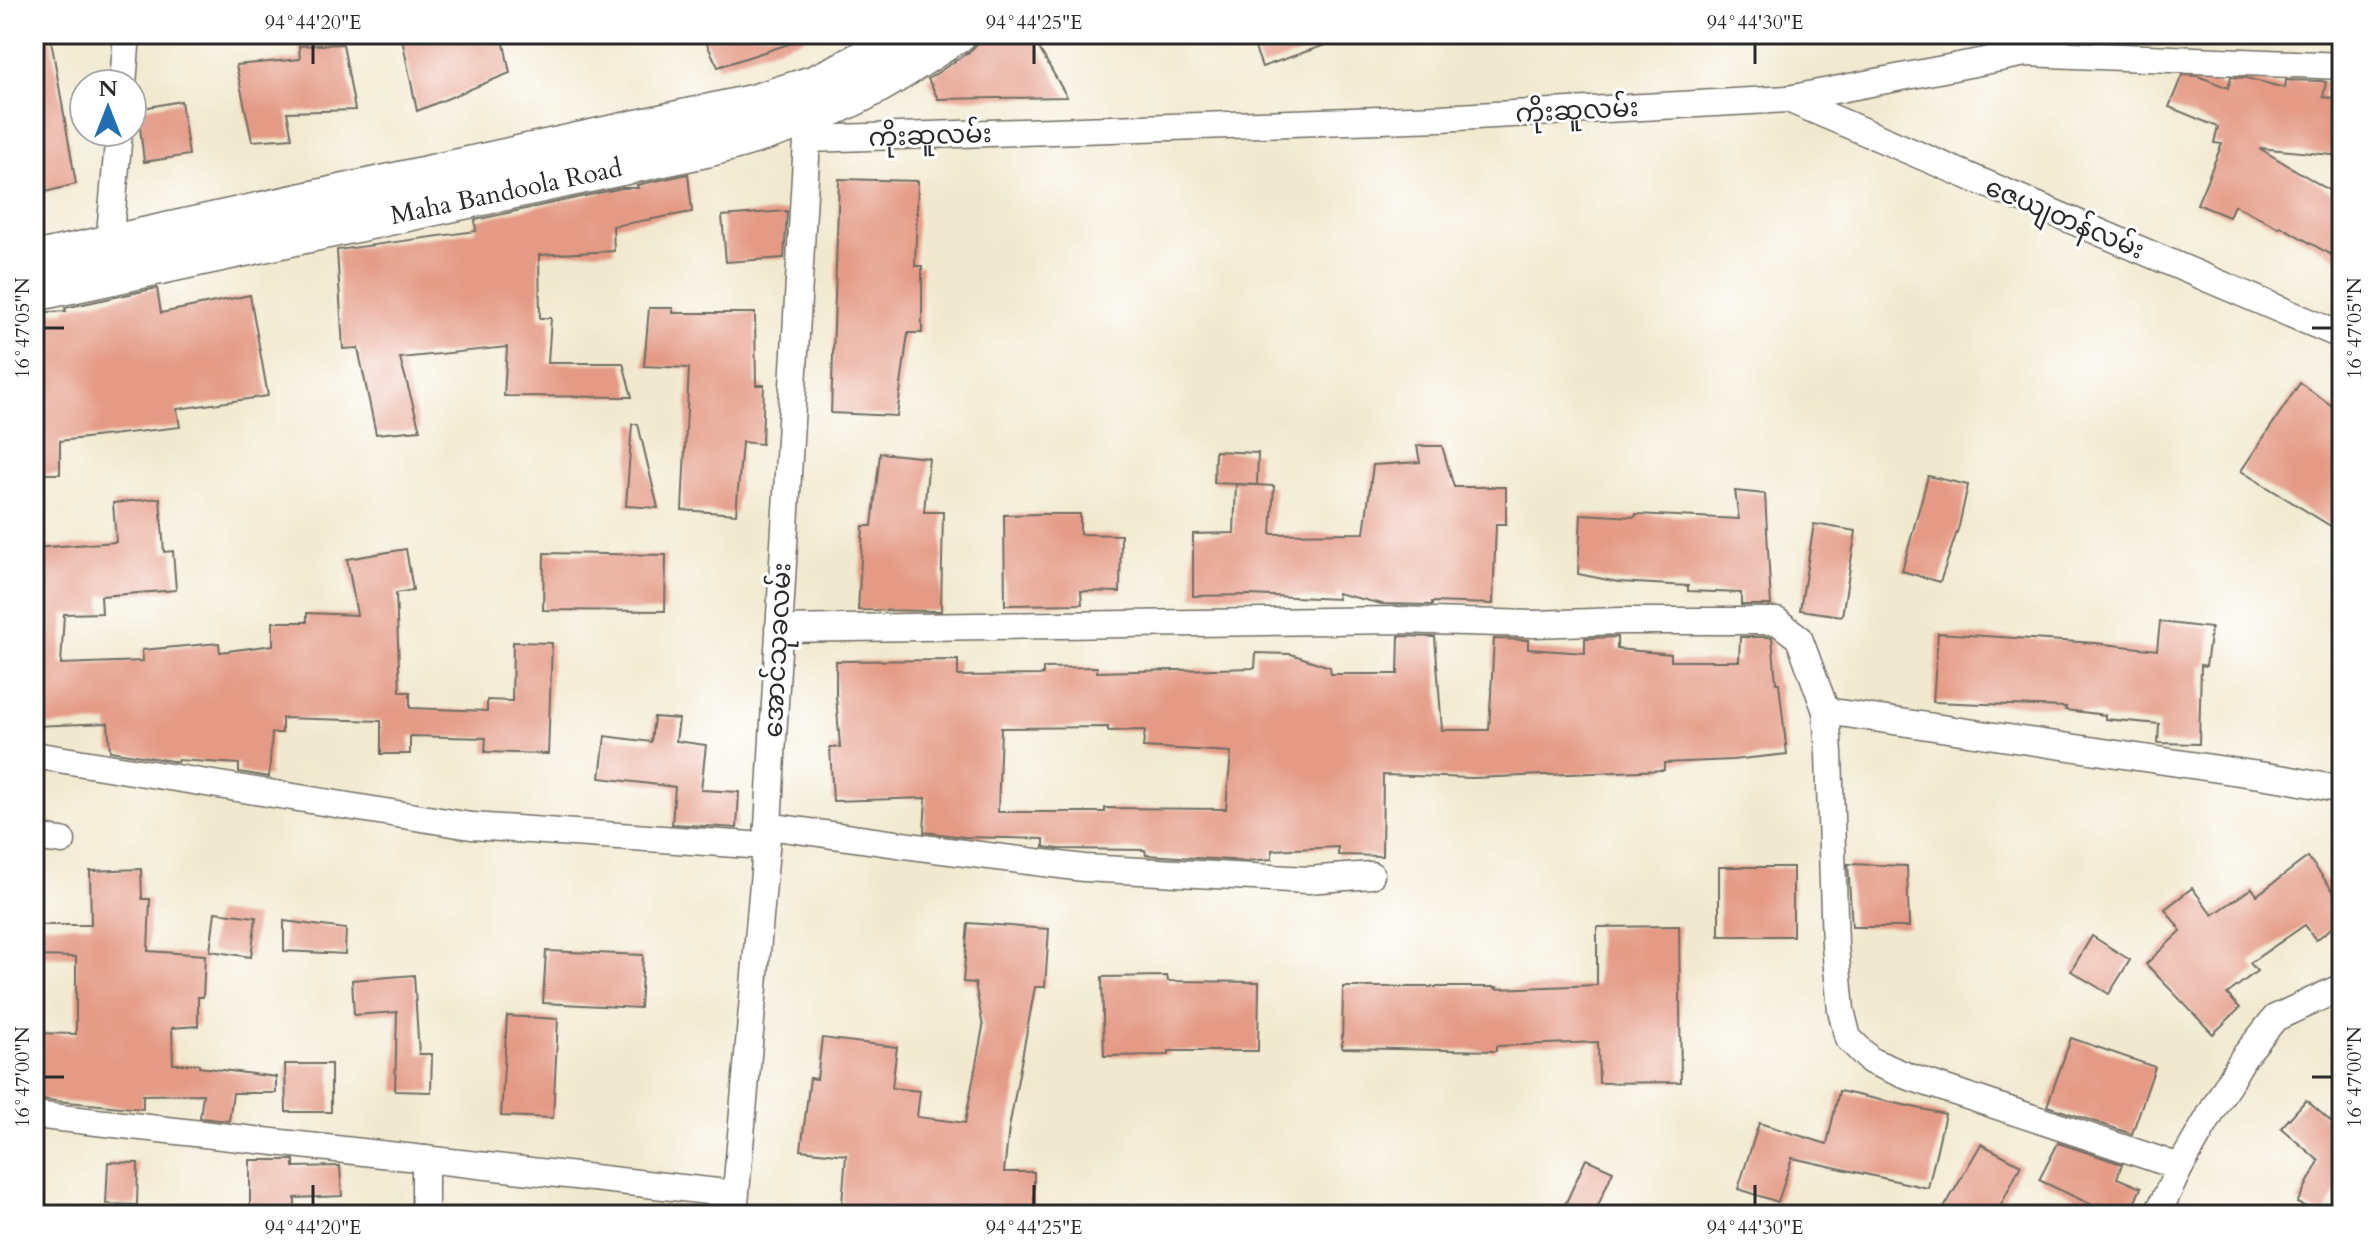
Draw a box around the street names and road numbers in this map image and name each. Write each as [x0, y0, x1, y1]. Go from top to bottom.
street label: ကိုးဆူလမ်း [1515, 90, 1640, 134]
street label: ကိုးဆူလမ်း [868, 116, 992, 158]
street label: Maha Bandoola Road [387, 150, 625, 233]
street label: ဇေယျတန်လမ်း [1979, 169, 2150, 270]
street label: အောင်သုခလမ်း [755, 562, 803, 739]

